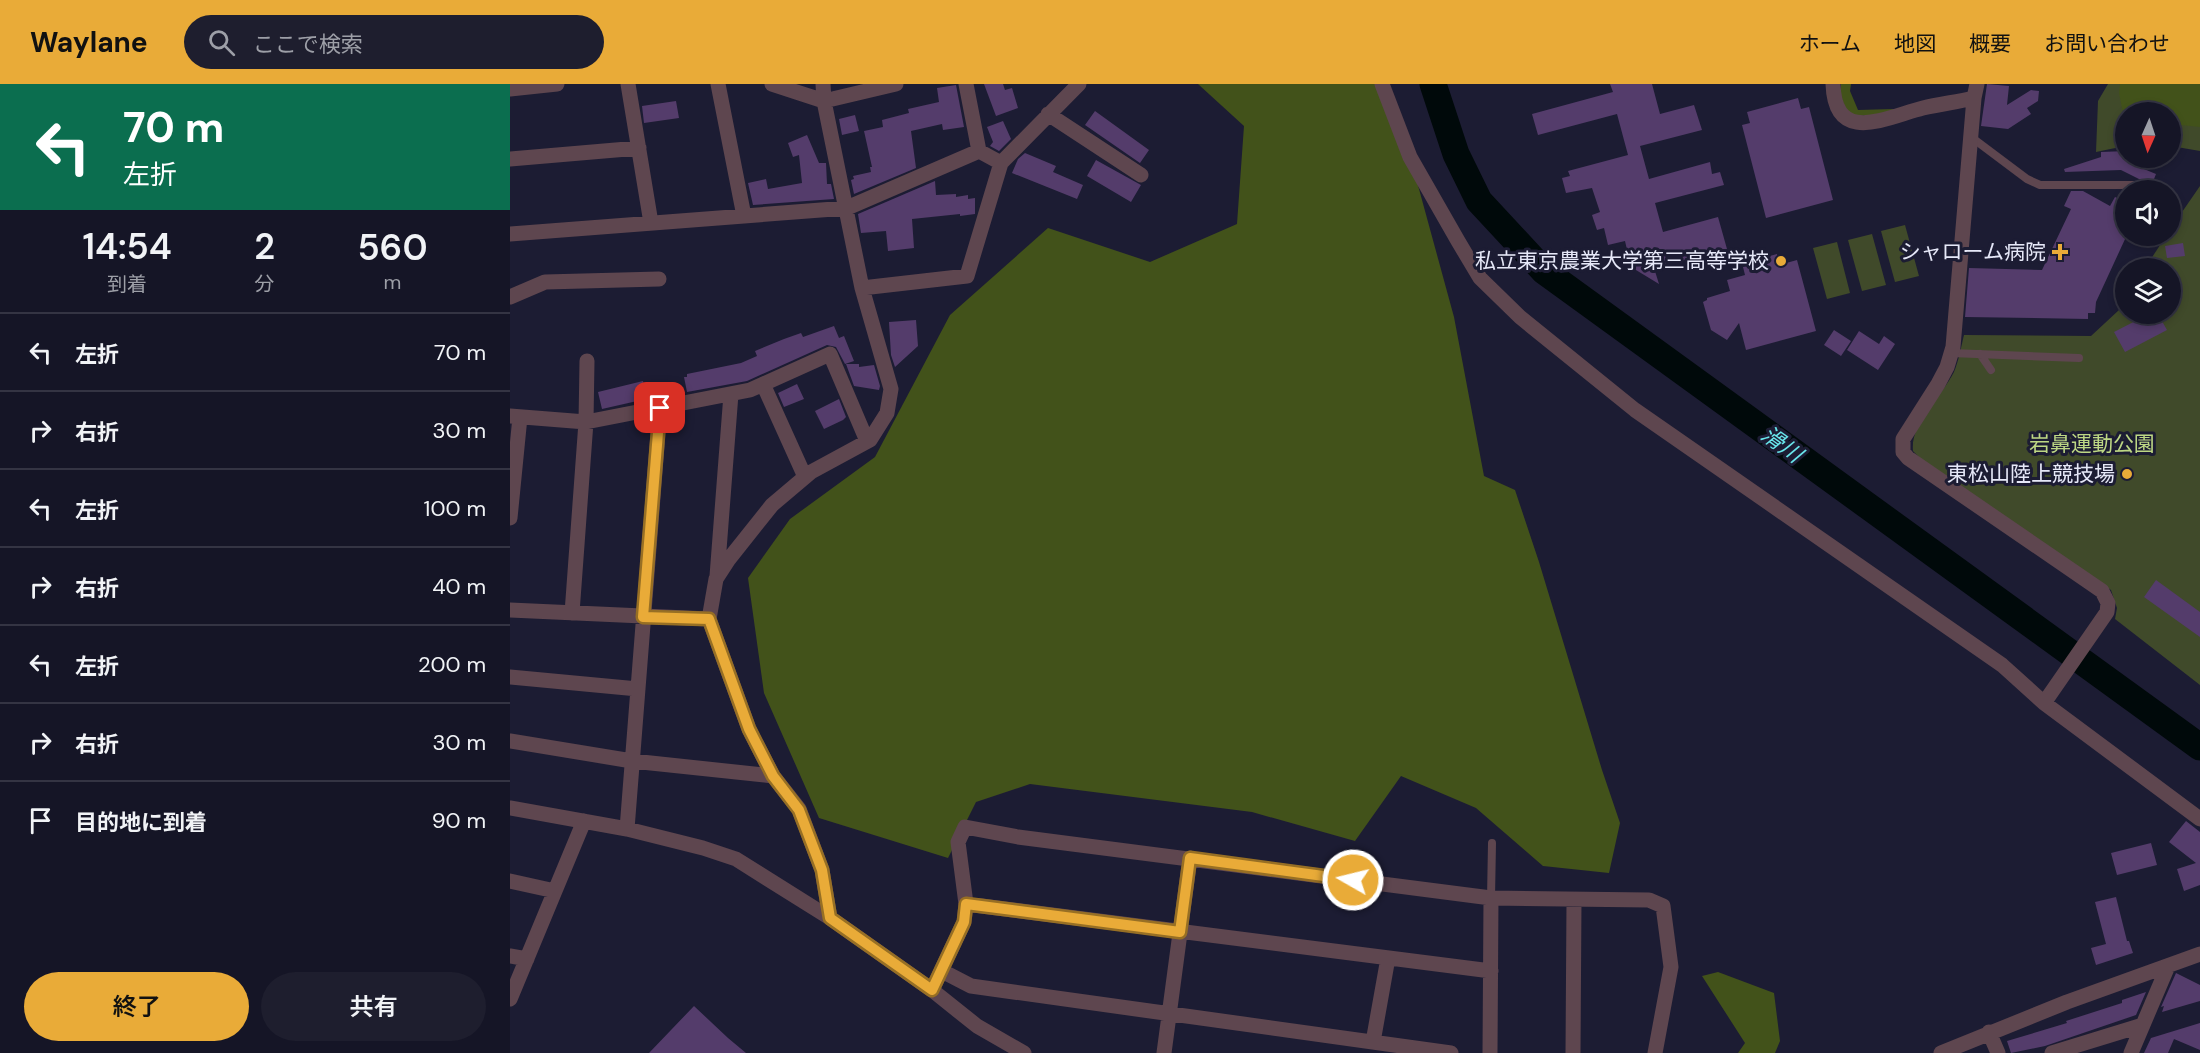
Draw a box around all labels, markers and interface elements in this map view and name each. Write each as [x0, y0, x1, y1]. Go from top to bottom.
search box [184, 15, 604, 69]
text: Waylane [30, 24, 148, 61]
icon: search [205, 26, 238, 59]
text: ここで検索 [253, 30, 363, 59]
text: ホーム [1799, 30, 1861, 58]
text: 地図 [1894, 30, 1936, 58]
text: 概要 [1969, 30, 2011, 58]
text: お問い合わせ [2044, 30, 2170, 58]
text: 70 m [123, 100, 224, 155]
north arrow [2115, 102, 2181, 168]
map controls [2115, 102, 2181, 324]
icon: left [24, 108, 102, 186]
text: 左折 [123, 157, 177, 192]
button: sound [2115, 180, 2181, 246]
text: 14:54 [82, 223, 172, 270]
text: 2 [254, 223, 275, 270]
text: 560 [357, 224, 428, 271]
place label: シャローム病院 [1900, 238, 2046, 266]
marker: シャローム病院 [2051, 243, 2069, 261]
place label: 私立東京農業大学第三高等学校 [1475, 247, 1769, 275]
marker: 私立東京農業大学第三高等学校 [1774, 254, 1788, 268]
button: layers [2115, 258, 2181, 324]
text: m [384, 269, 401, 295]
text: 到着 [107, 271, 147, 297]
text: 分 [255, 271, 275, 297]
icon: left [24, 336, 57, 369]
text: 70 m [434, 338, 486, 367]
text: 左折 [75, 340, 119, 369]
pin [634, 382, 685, 433]
icon: arrive [643, 391, 676, 424]
icon: right [24, 414, 57, 447]
text: 30 m [432, 416, 486, 445]
text: 右折 [75, 418, 119, 447]
water label: 滑川 [1755, 420, 1810, 470]
park label: 岩鼻運動公園 [2029, 430, 2155, 458]
place label: 東松山陸上競技場 [1947, 460, 2115, 488]
marker: 東松山陸上競技場 [2120, 467, 2134, 481]
icon: left [24, 492, 57, 525]
text: 100 m [424, 494, 486, 523]
text: 左折 [75, 496, 119, 525]
icon: right [24, 570, 57, 603]
text: 40 m [432, 572, 486, 601]
text: 右折 [75, 574, 119, 603]
icon: left [24, 648, 57, 681]
text: 200 m [418, 650, 486, 679]
text: 左折 [75, 652, 119, 681]
icon: right [24, 726, 57, 759]
text: 30 m [432, 728, 486, 757]
text: 右折 [75, 730, 119, 759]
icon: arrive [24, 804, 57, 837]
text: 90 m [432, 806, 486, 835]
text: 目的地に到着 [75, 808, 207, 837]
position arrow [1321, 848, 1385, 912]
button: 終了 [24, 972, 249, 1041]
button: 共有 [261, 972, 486, 1041]

